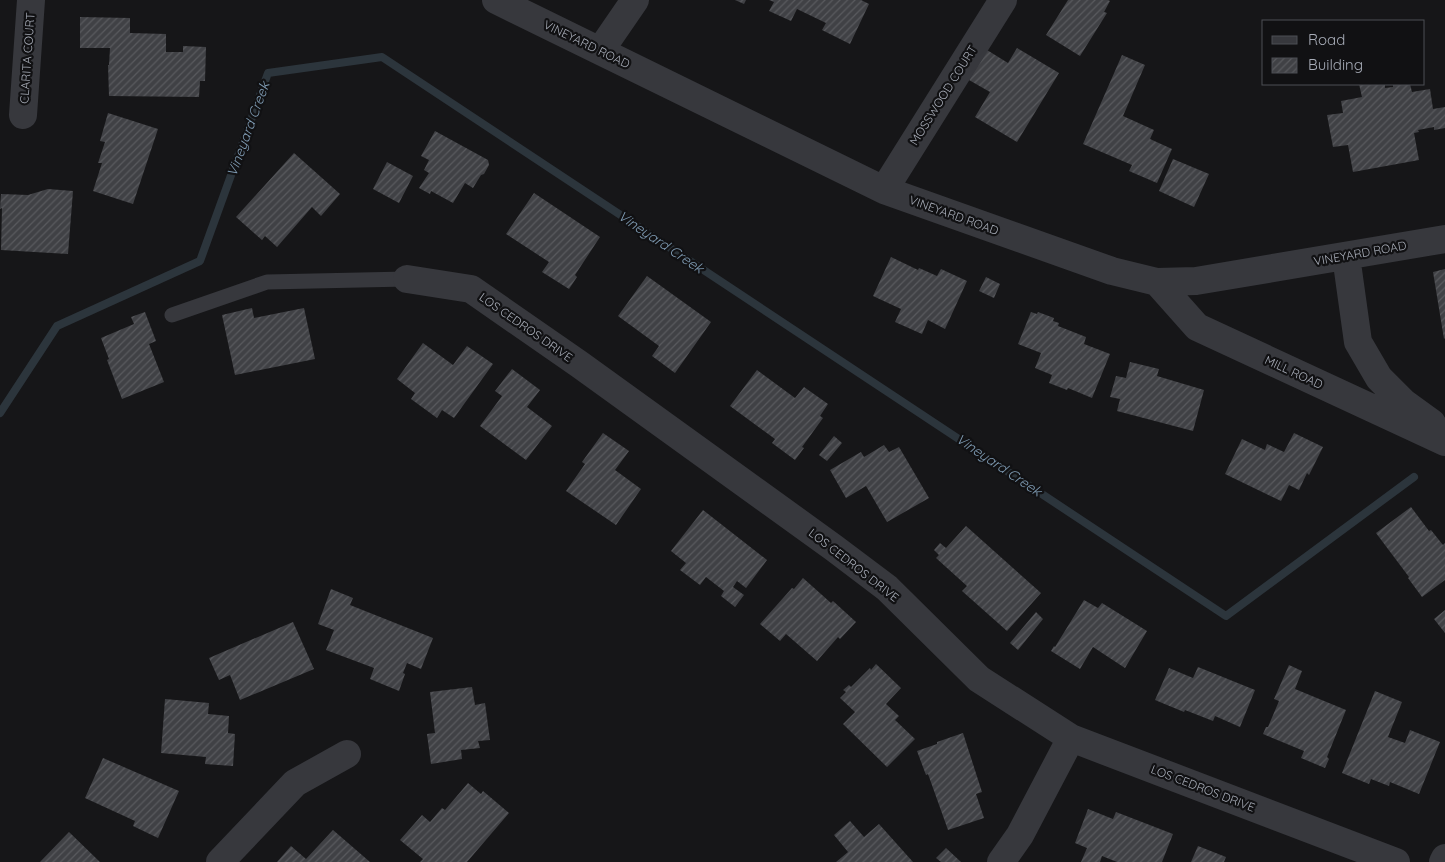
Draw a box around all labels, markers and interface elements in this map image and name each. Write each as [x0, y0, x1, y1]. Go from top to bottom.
street label: CLARITA COURT [16, 12, 38, 104]
street label: VINEYARD ROAD [542, 17, 633, 71]
legend [1262, 20, 1425, 85]
text: Road [1308, 30, 1345, 49]
street label: MOSSWOOD COURT [906, 42, 980, 148]
text: Building [1308, 55, 1363, 74]
water label: Vineyard Creek [223, 78, 274, 179]
street label: VINEYARD ROAD [907, 192, 1001, 238]
water label: Vineyard Creek [615, 207, 709, 278]
street label: VINEYARD ROAD [1312, 237, 1408, 269]
street label: LOS CEDROS DRIVE [476, 289, 576, 365]
street label: MILL ROAD [1263, 352, 1326, 392]
water label: Vineyard Creek [953, 430, 1047, 501]
street label: LOS CEDROS DRIVE [806, 525, 902, 605]
street label: LOS CEDROS DRIVE [1149, 761, 1257, 815]

